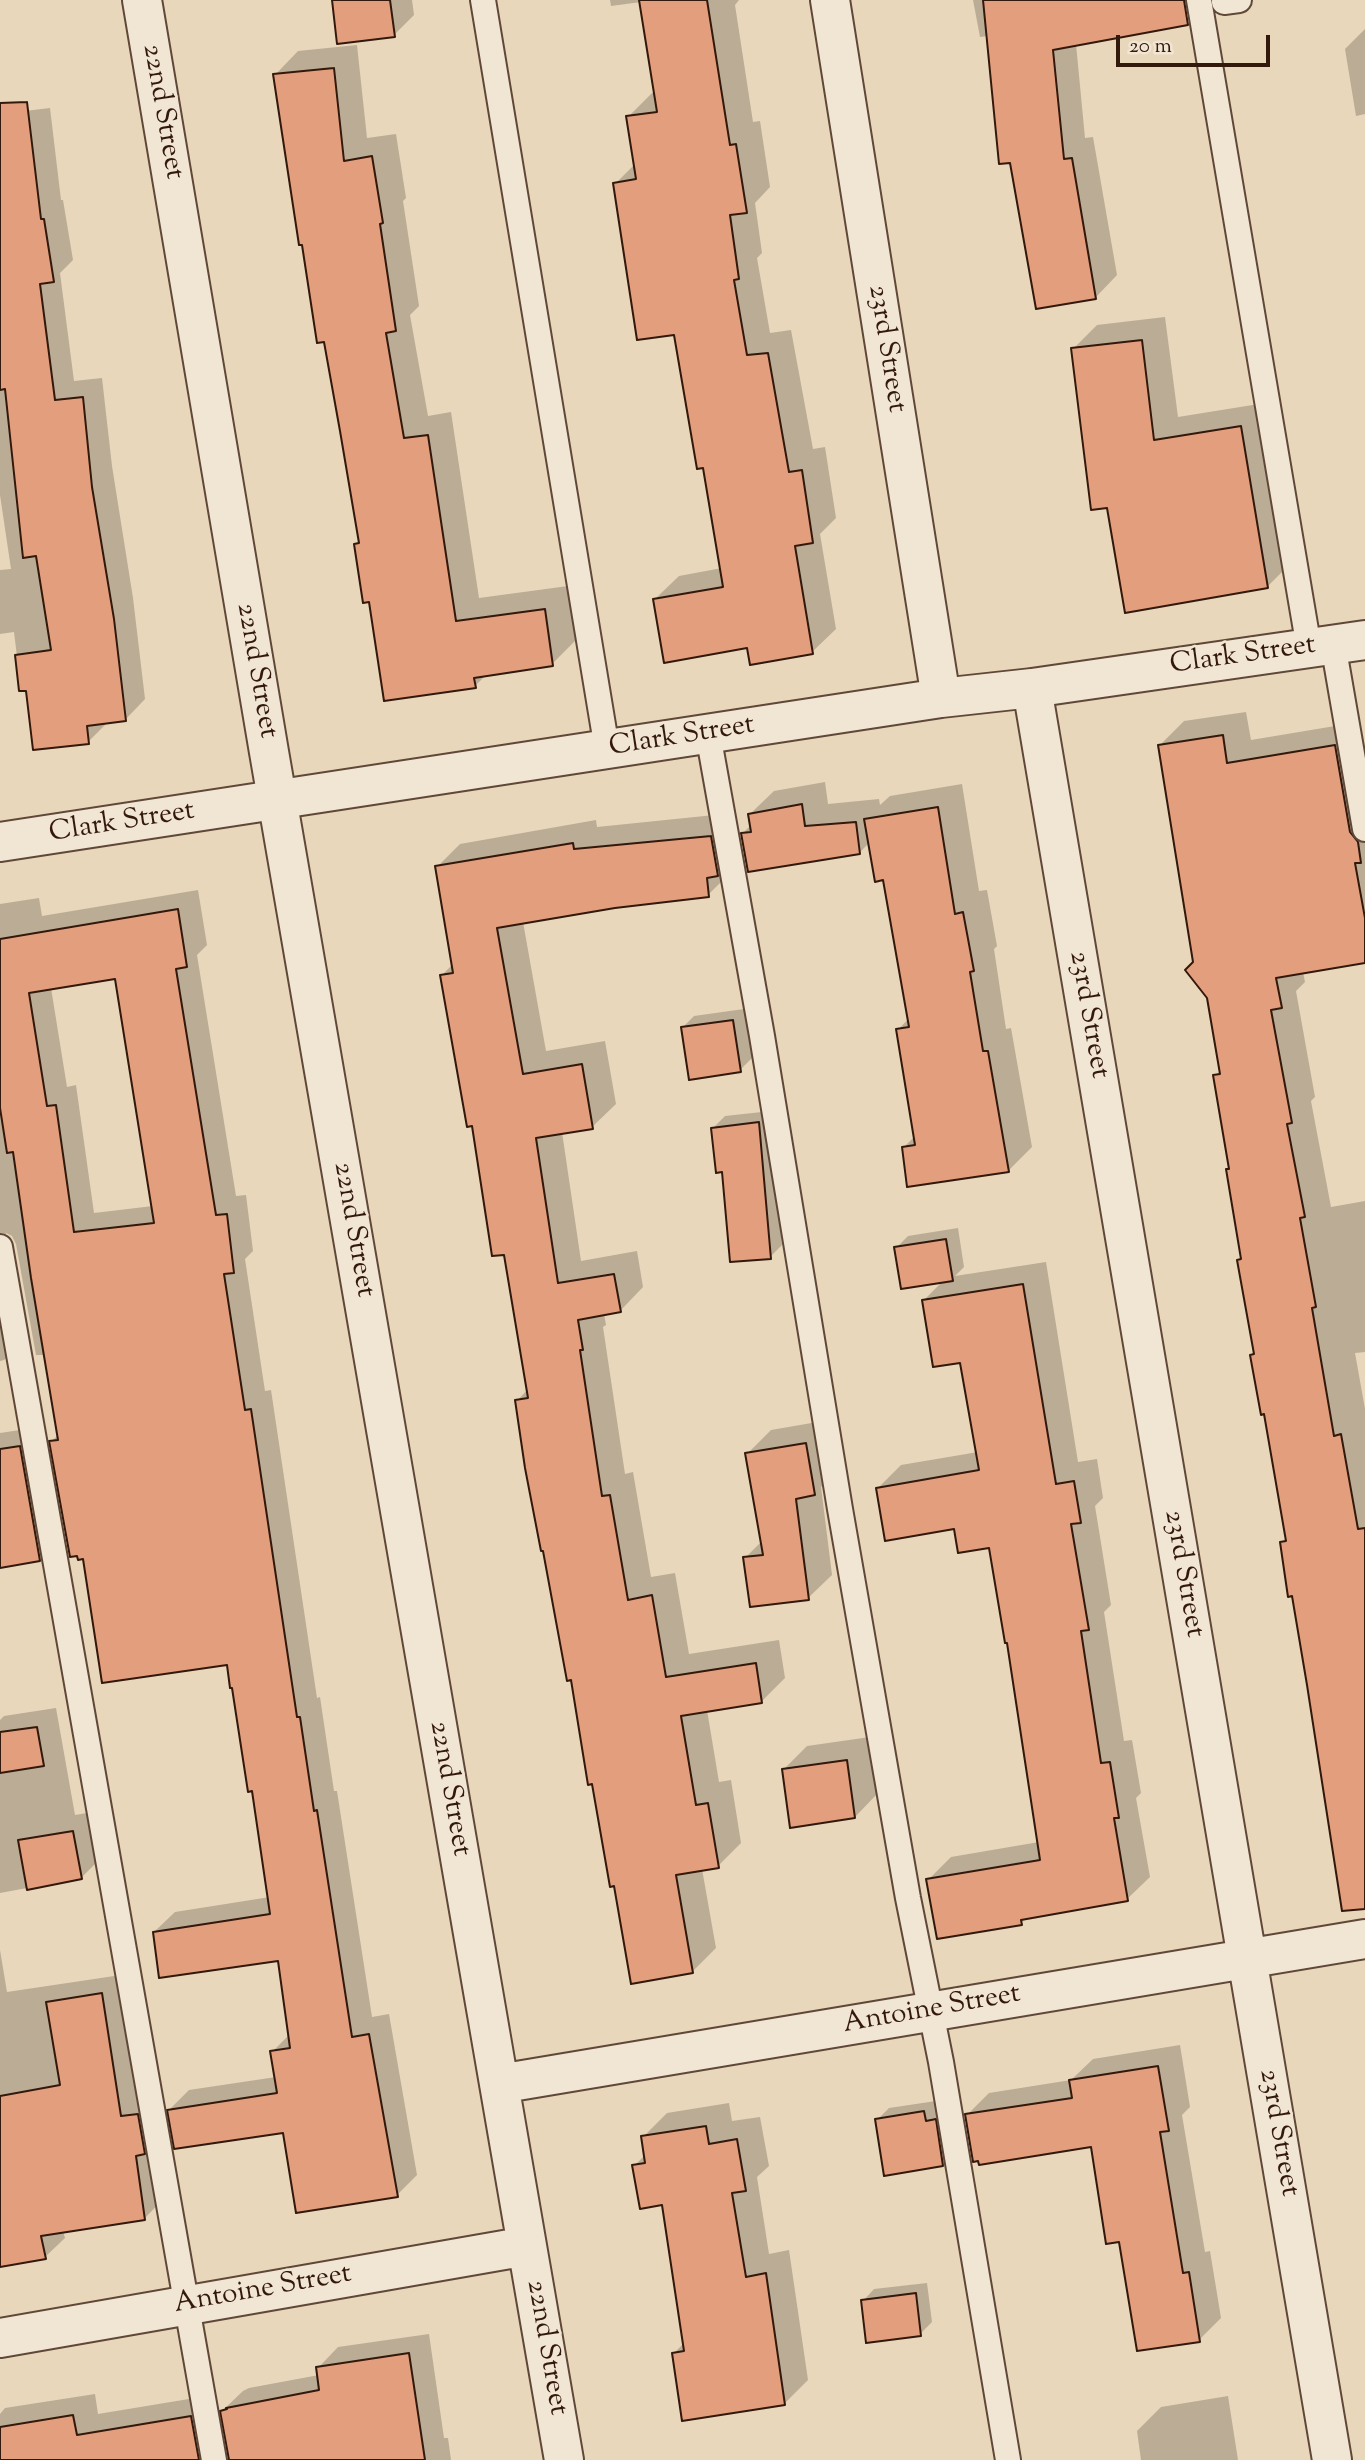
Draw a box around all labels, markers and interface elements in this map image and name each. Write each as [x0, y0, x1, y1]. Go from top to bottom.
scale bar [1120, 21, 1274, 65]
text: 20 m [1129, 32, 1172, 62]
street label: 22nd Street [133, 42, 189, 182]
street label: 23rd Street [858, 283, 912, 415]
street label: 22nd Street [227, 601, 283, 741]
street label: Clark Street [1168, 630, 1318, 684]
street label: Clark Street [607, 710, 757, 766]
street label: Clark Street [47, 796, 197, 852]
street label: 23rd Street [1059, 949, 1115, 1081]
street label: 22nd Street [324, 1160, 380, 1300]
street label: 23rd Street [1154, 1508, 1210, 1640]
street label: 22nd Street [420, 1719, 476, 1859]
street label: Antoine Street [841, 1979, 1023, 2043]
street label: 23rd Street [1249, 2067, 1305, 2199]
street label: Antoine Street [172, 2259, 354, 2323]
street label: 22nd Street [517, 2278, 573, 2418]

